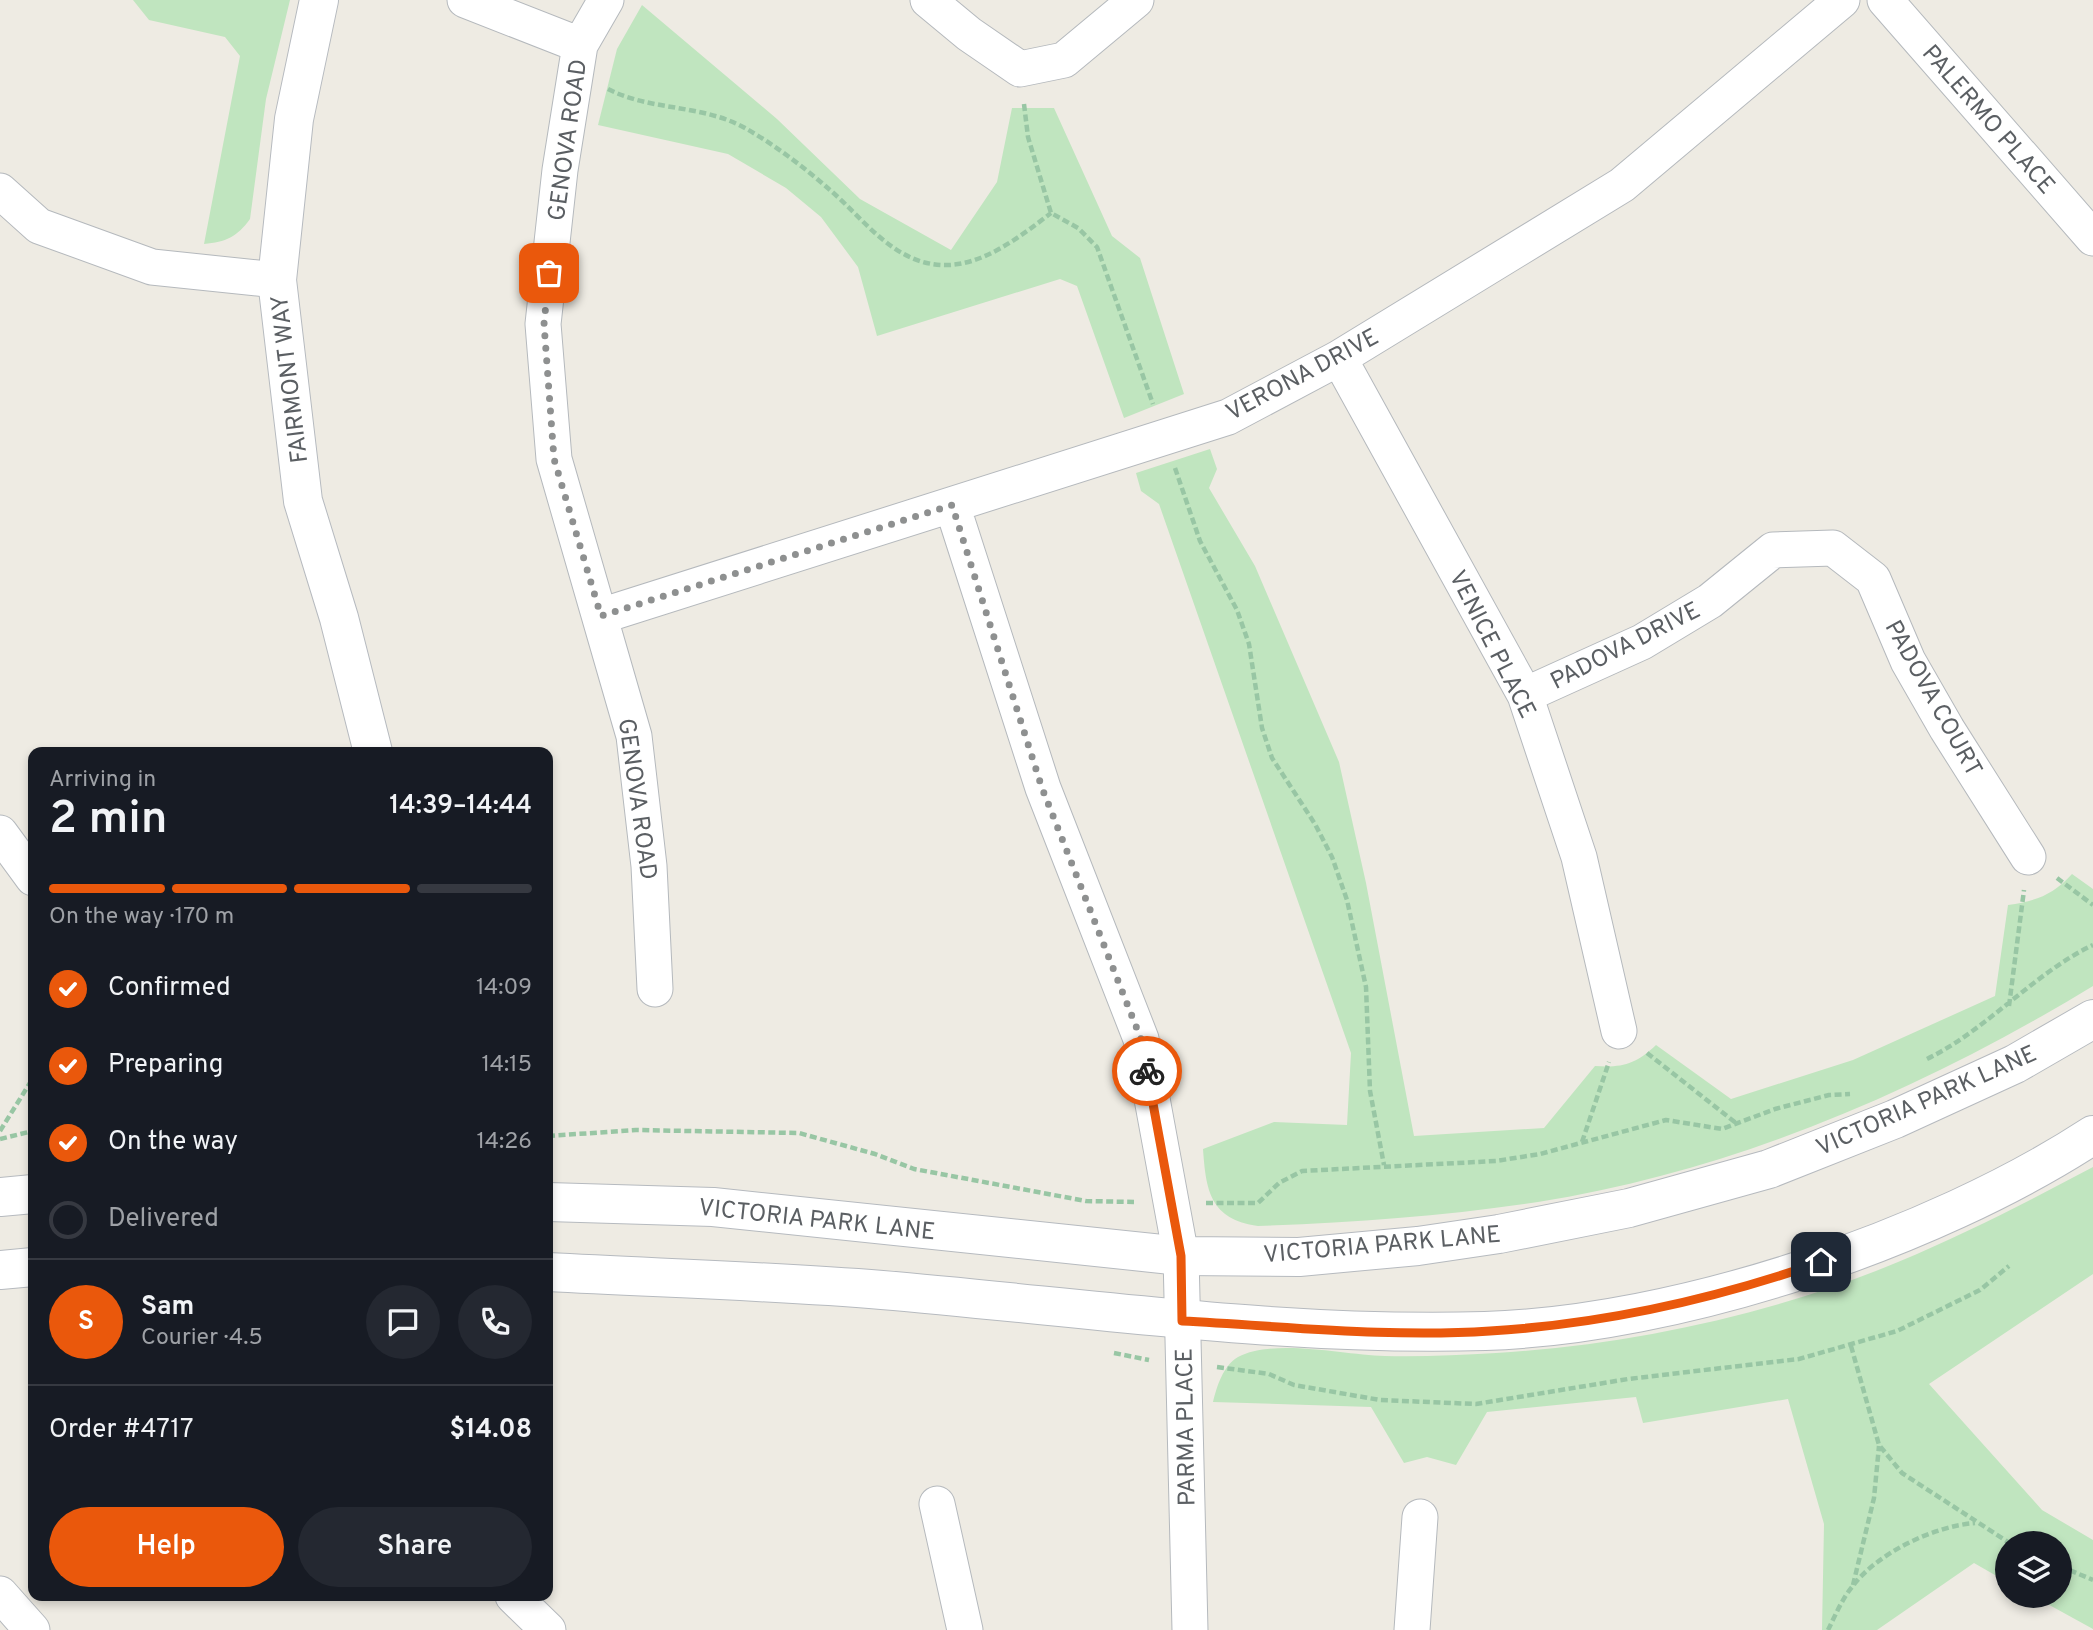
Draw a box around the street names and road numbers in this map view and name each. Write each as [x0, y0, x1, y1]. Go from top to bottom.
street label: PALERMO PLACE [1914, 39, 2061, 201]
street label: GENOVA ROAD [543, 57, 595, 223]
street label: FAIRMONT WAY [266, 293, 316, 464]
street label: VERONA DRIVE [1221, 323, 1384, 429]
street label: VENICE PLACE [1441, 566, 1541, 724]
street label: PADOVA DRIVE [1546, 596, 1706, 697]
street label: PADOVA COURT [1877, 615, 1988, 782]
street label: GENOVA ROAD [610, 716, 662, 882]
street label: VICTORIA PARK LANE [1812, 1040, 2042, 1164]
street label: VICTORIA PARK LANE [697, 1194, 937, 1248]
street label: VICTORIA PARK LANE [1262, 1221, 1502, 1271]
street label: PARMA PLACE [1171, 1348, 1203, 1506]

